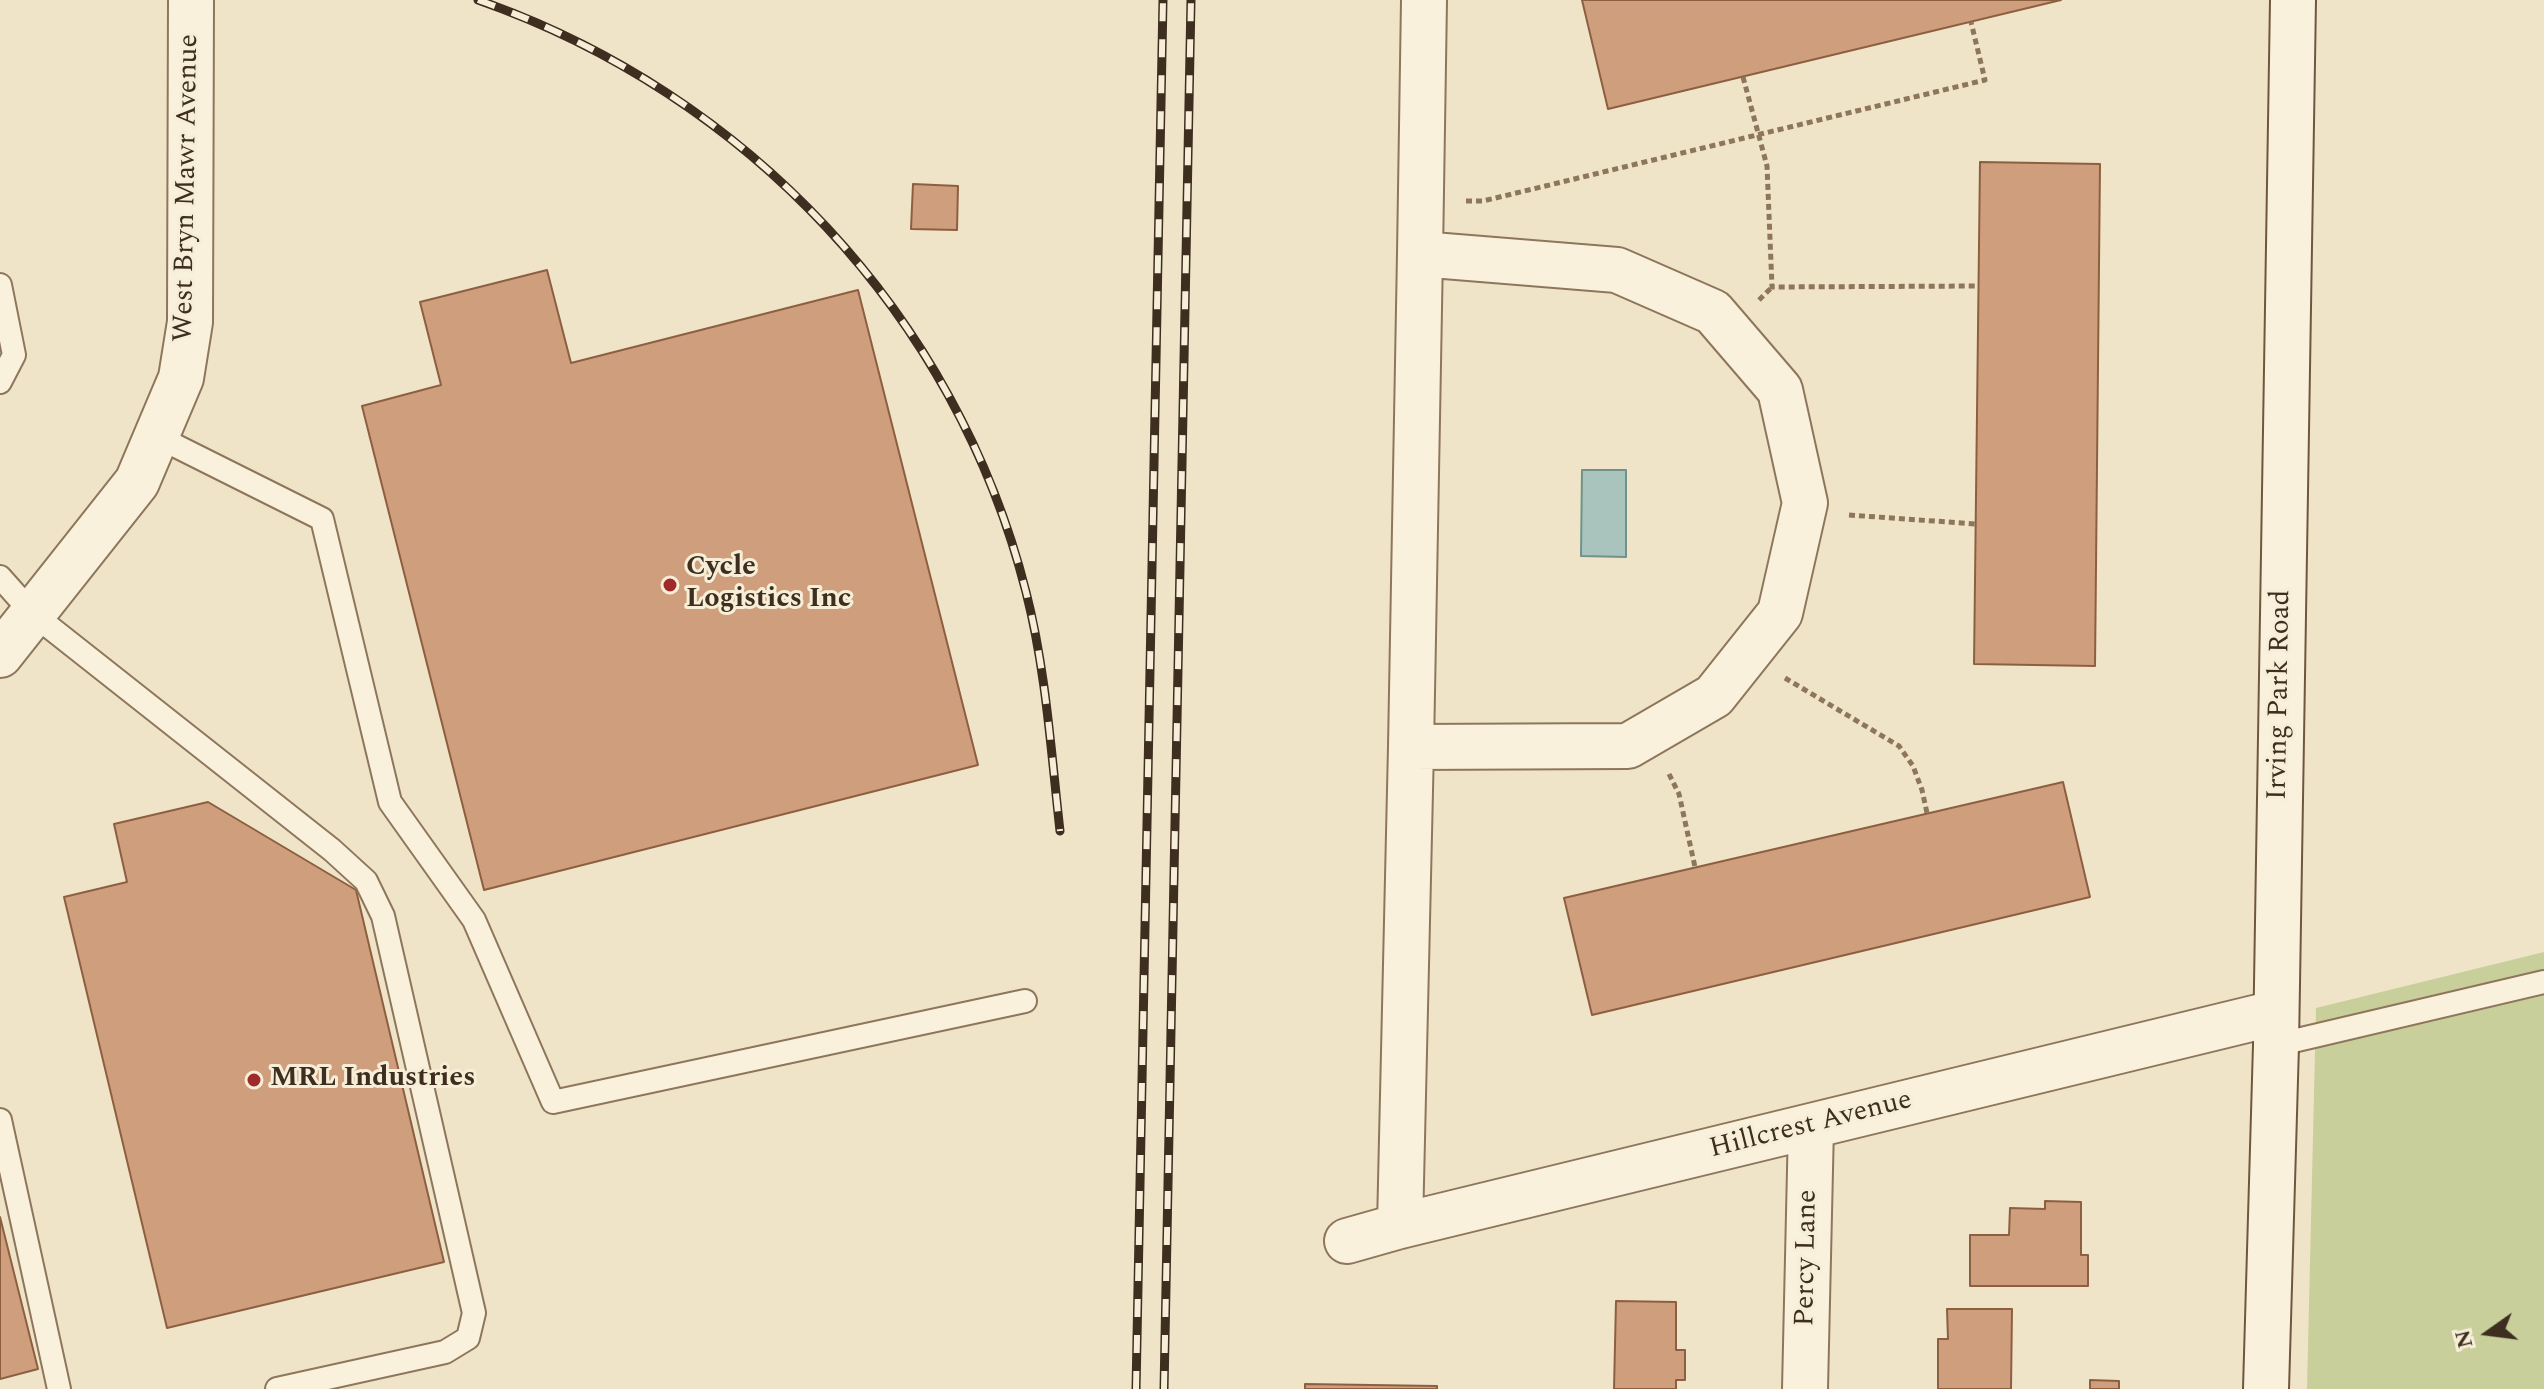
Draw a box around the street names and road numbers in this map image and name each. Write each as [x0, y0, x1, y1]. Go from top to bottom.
street label: West Bryn Mawr Avenue [169, 34, 207, 342]
street label: Irving Park Road [2262, 589, 2300, 801]
street label: Hillcrest Avenue [1706, 1085, 1916, 1167]
street label: Percy Lane [1790, 1189, 1826, 1327]

